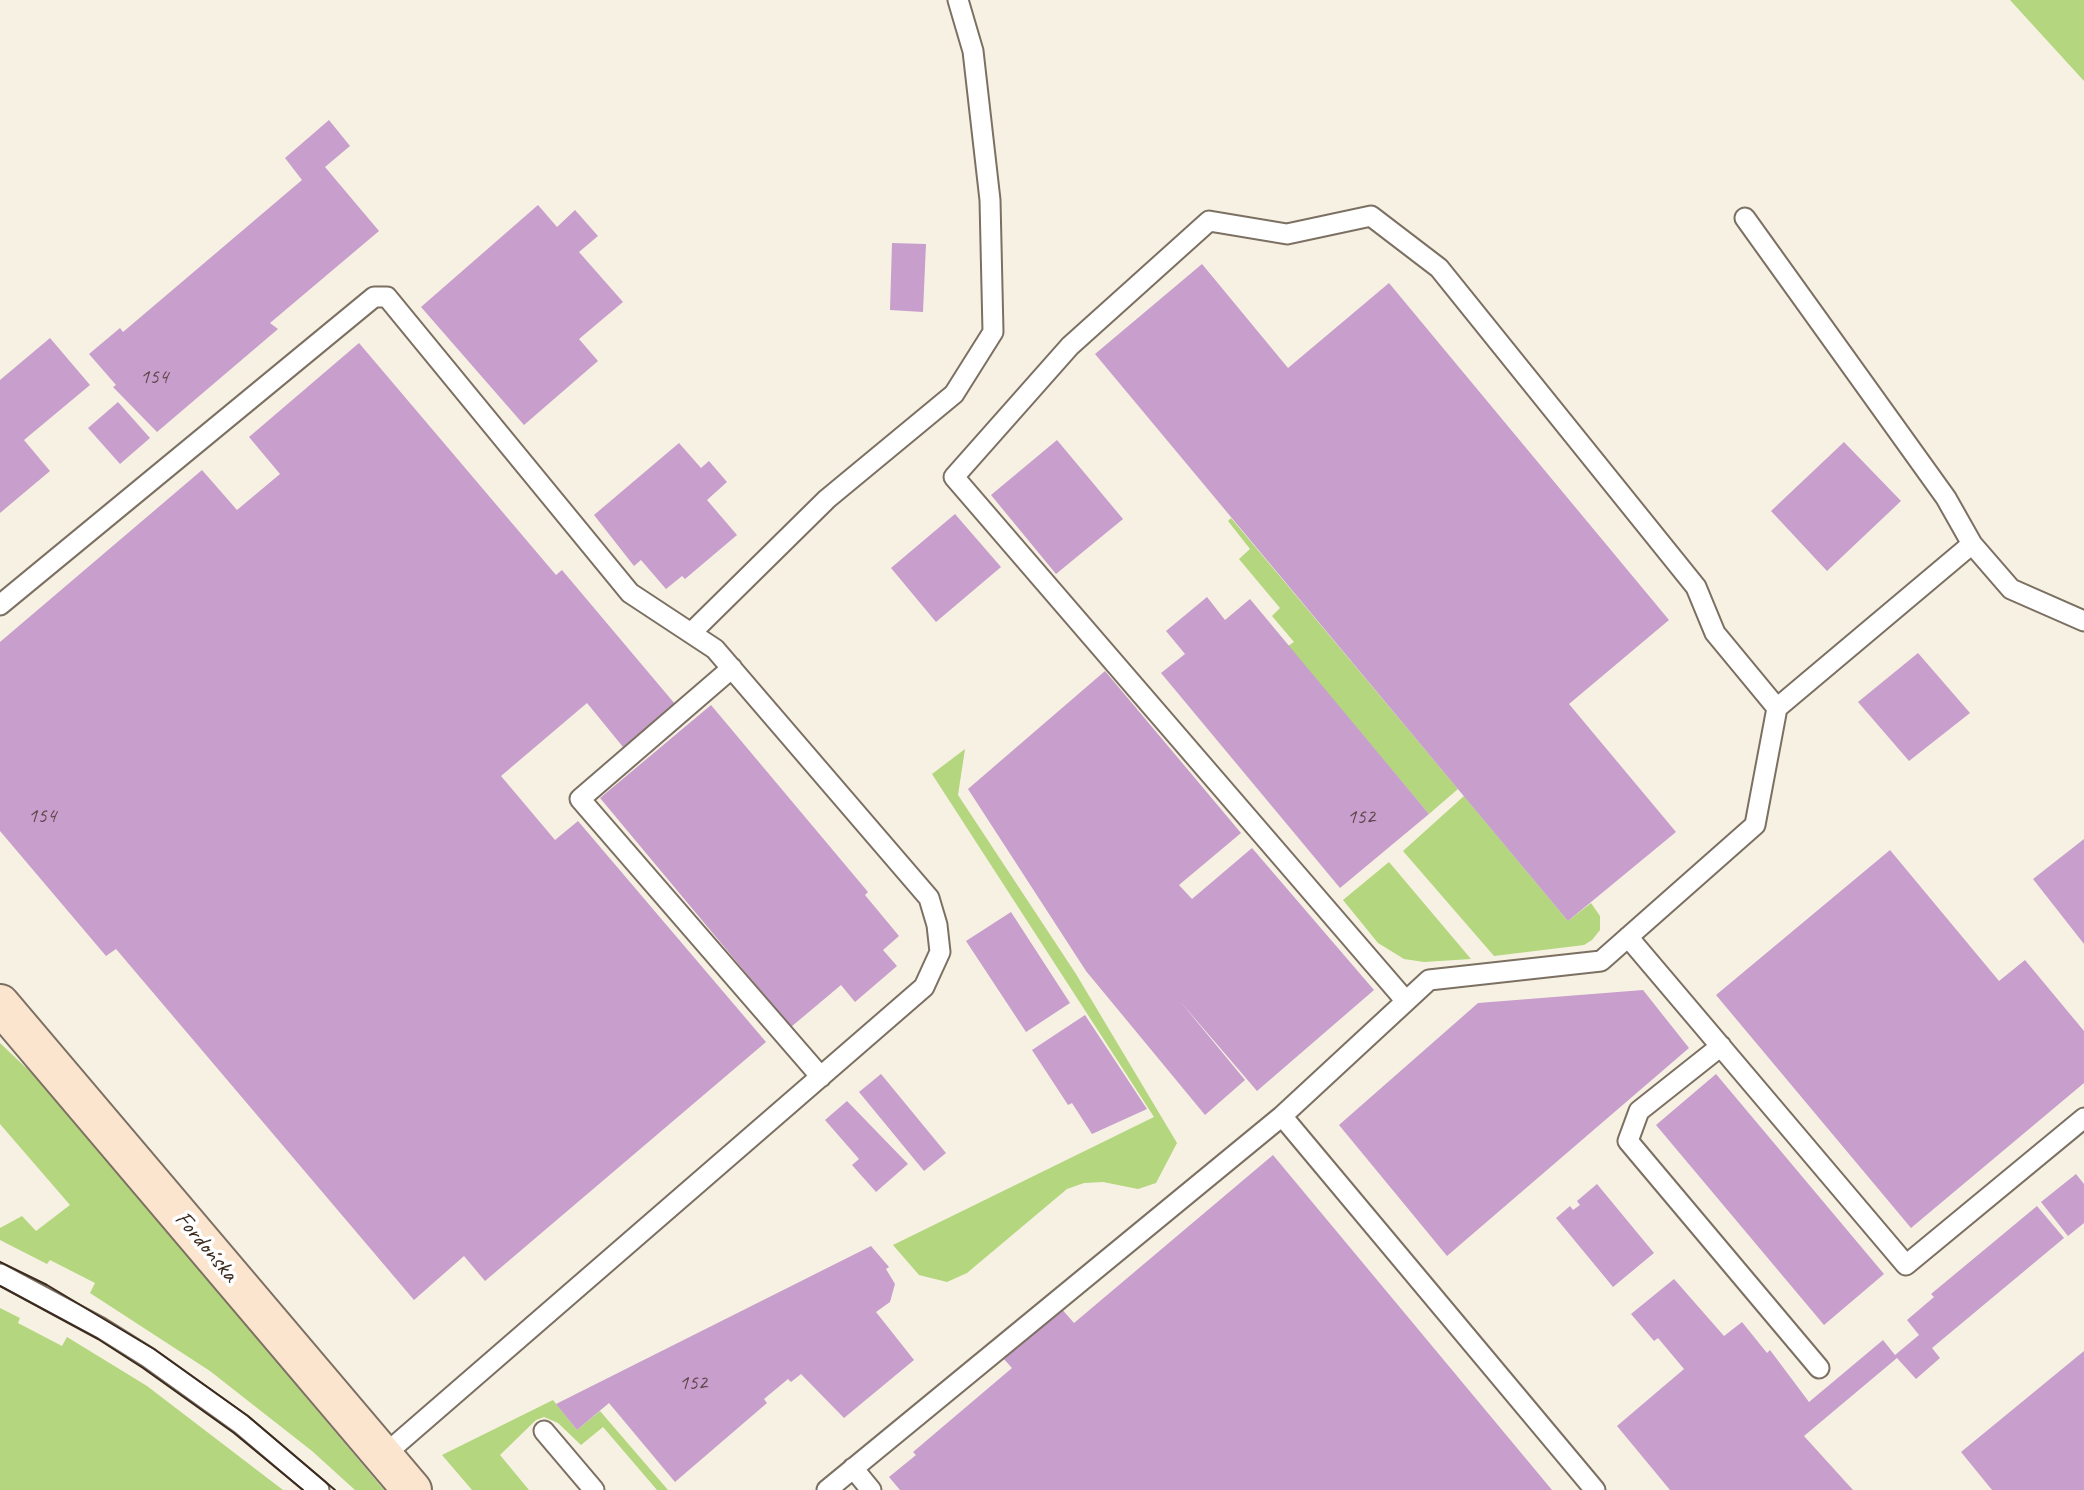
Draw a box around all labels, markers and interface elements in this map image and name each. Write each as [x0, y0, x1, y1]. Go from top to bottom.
house number: 154 [140, 364, 168, 390]
house number: 154 [28, 803, 56, 829]
house number: 152 [1347, 804, 1375, 830]
street label: Fordońska [168, 1206, 244, 1288]
house number: 152 [679, 1370, 707, 1396]

